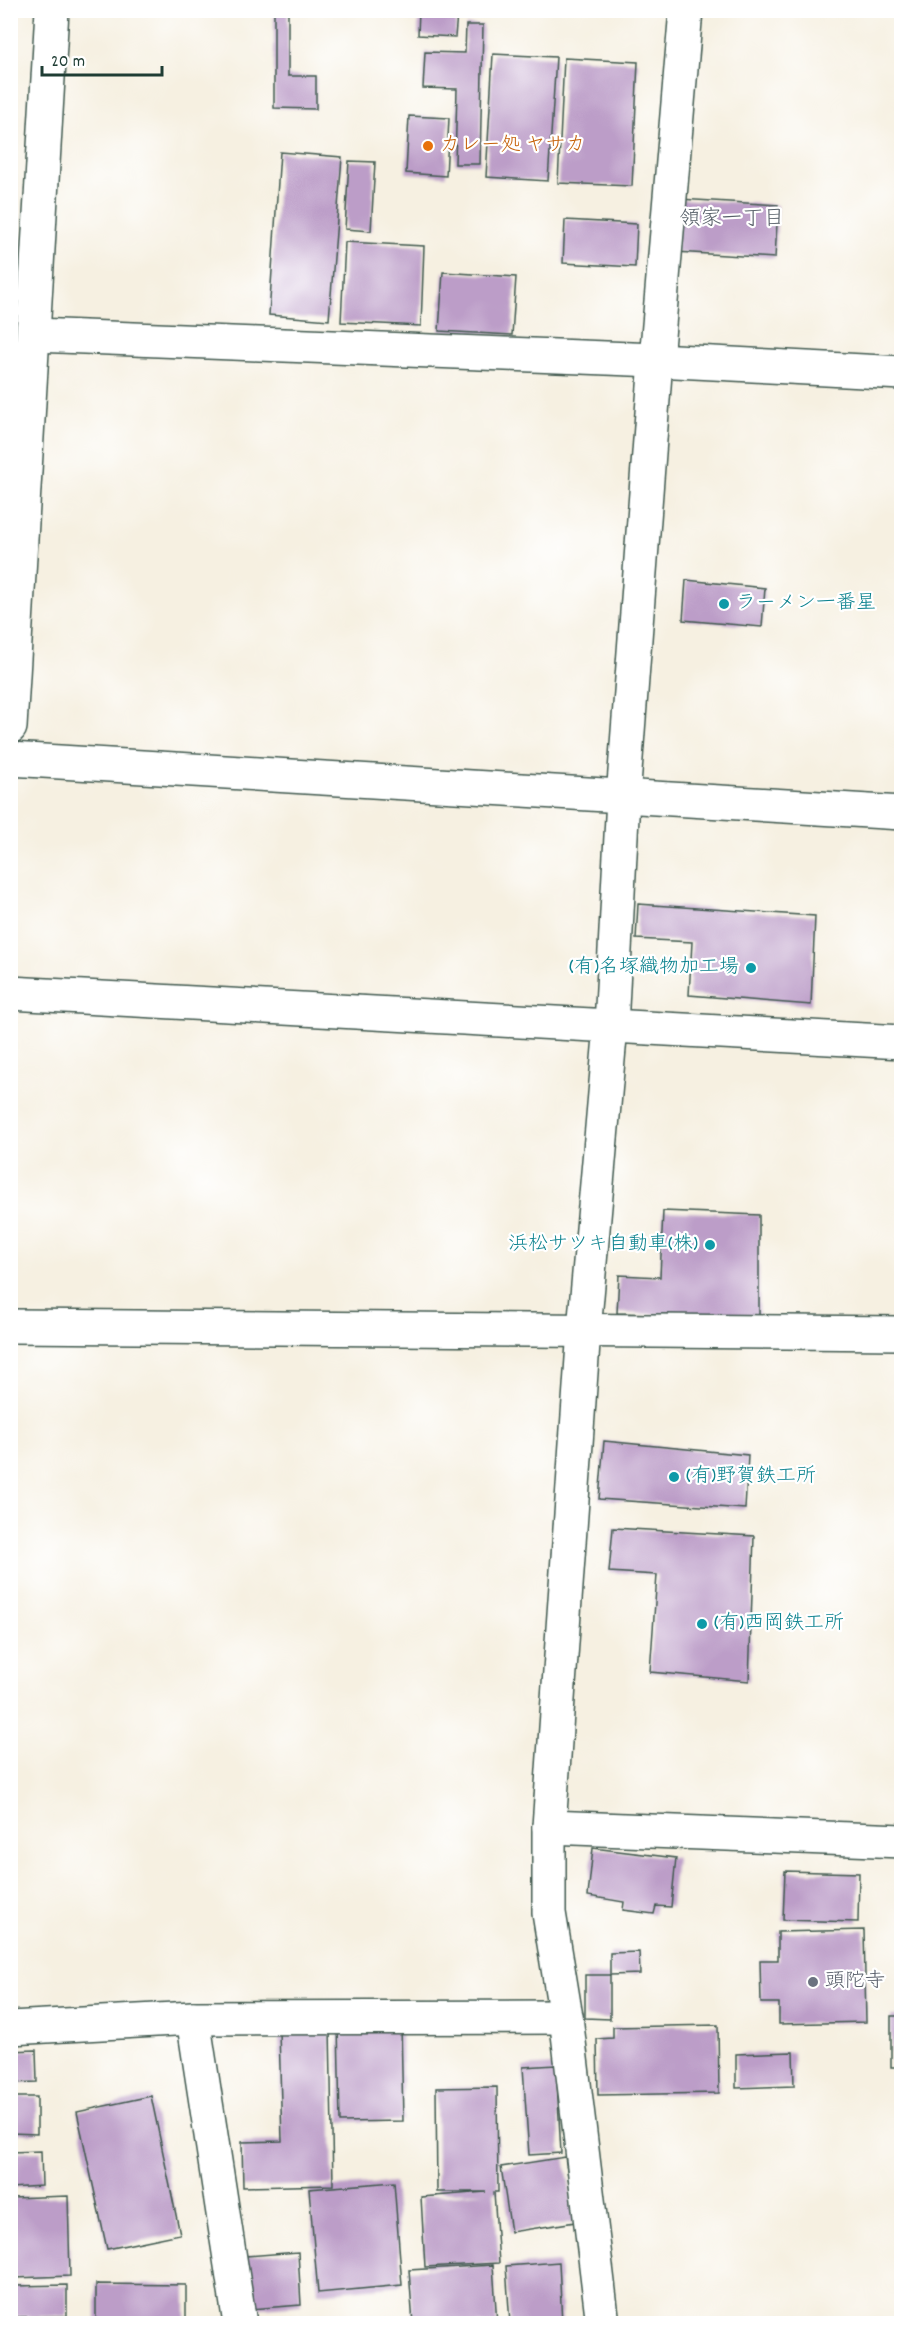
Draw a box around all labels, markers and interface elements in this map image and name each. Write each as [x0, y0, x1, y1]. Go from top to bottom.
scale bar [42, 39, 162, 77]
text: 20 m [51, 50, 85, 75]
place label: カレー処 ヤサカ [440, 132, 585, 160]
marker: カレー処 ヤサカ [421, 139, 435, 153]
district label: 領家一丁目 [680, 205, 785, 235]
place label: ラーメン一番星 [736, 590, 876, 618]
marker: ラーメン一番星 [717, 597, 731, 611]
place label: (有)名塚織物加工場 [569, 954, 739, 982]
marker: (有)名塚織物加工場 [744, 961, 758, 975]
place label: 浜松サツキ自動車(株) [508, 1231, 698, 1259]
marker: 浜松サツキ自動車(株) [703, 1238, 717, 1252]
place label: (有)野賀鉄工所 [686, 1463, 816, 1491]
marker: (有)野賀鉄工所 [667, 1470, 681, 1484]
place label: (有)西岡鉄工所 [714, 1610, 844, 1638]
marker: (有)西岡鉄工所 [695, 1617, 709, 1631]
place label: 頭陀寺 [825, 1968, 885, 1996]
marker: 頭陀寺 [806, 1975, 820, 1989]

